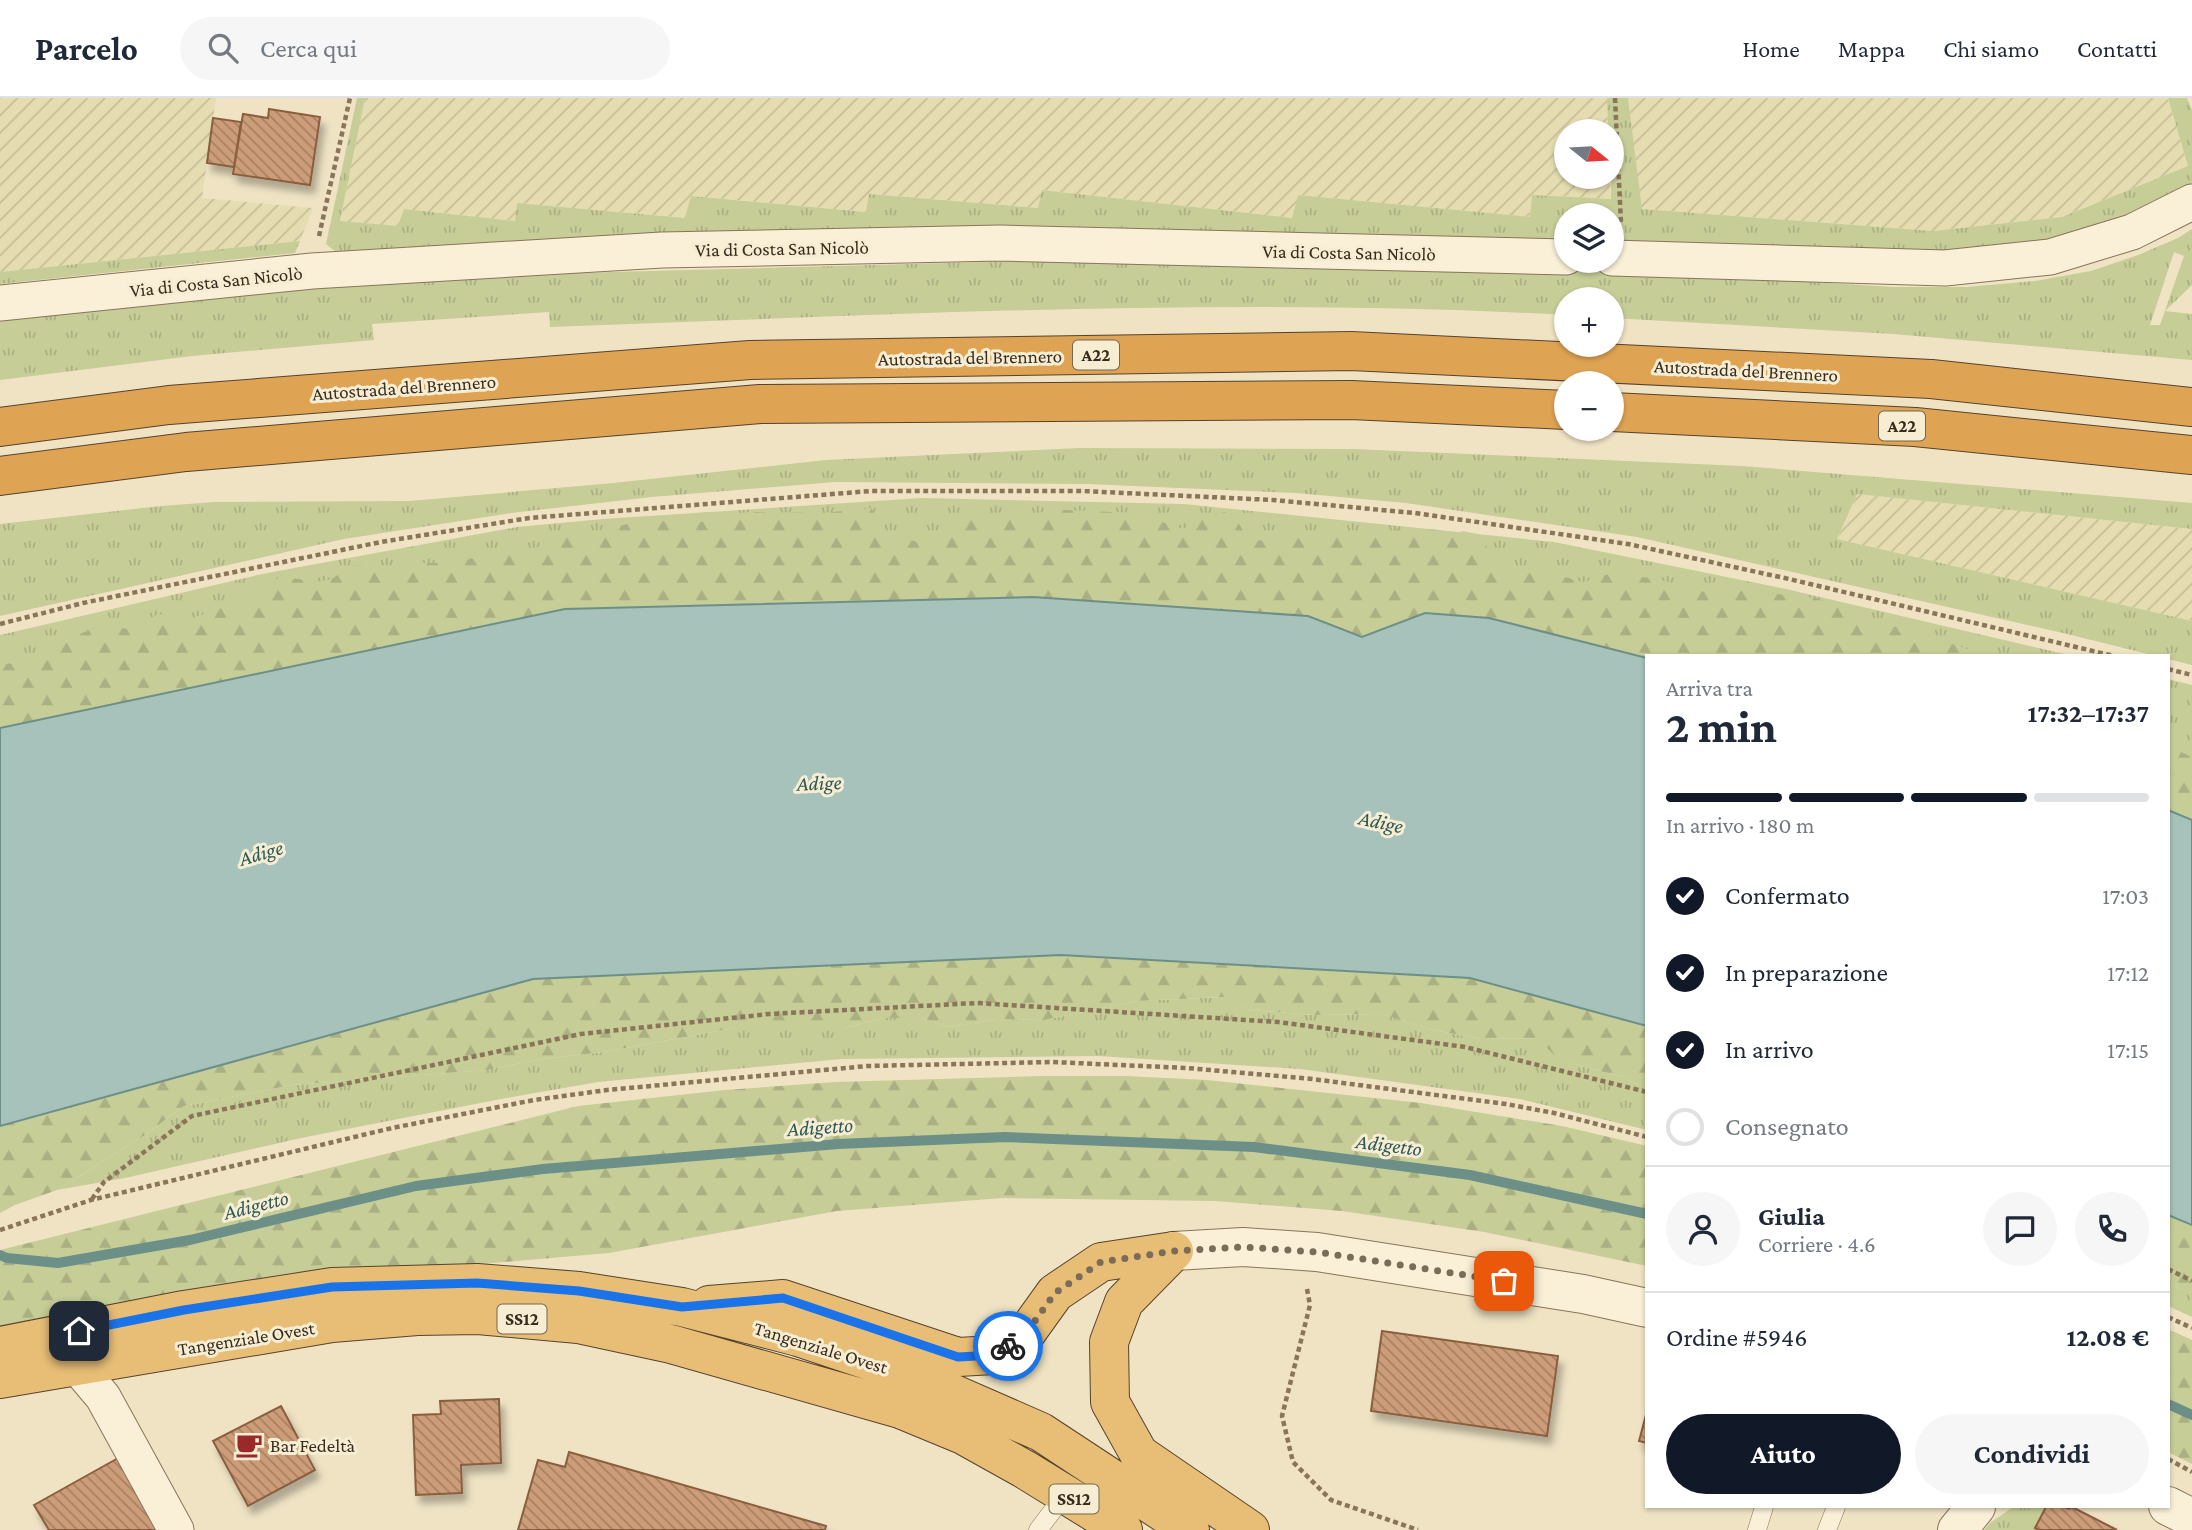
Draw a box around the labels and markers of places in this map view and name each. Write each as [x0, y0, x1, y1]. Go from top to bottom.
pin [1474, 1251, 1534, 1311]
pin [49, 1301, 109, 1361]
cafe icon: Bar Fedeltà [234, 1430, 264, 1460]
place label: Bar Fedeltà [270, 1435, 355, 1456]

